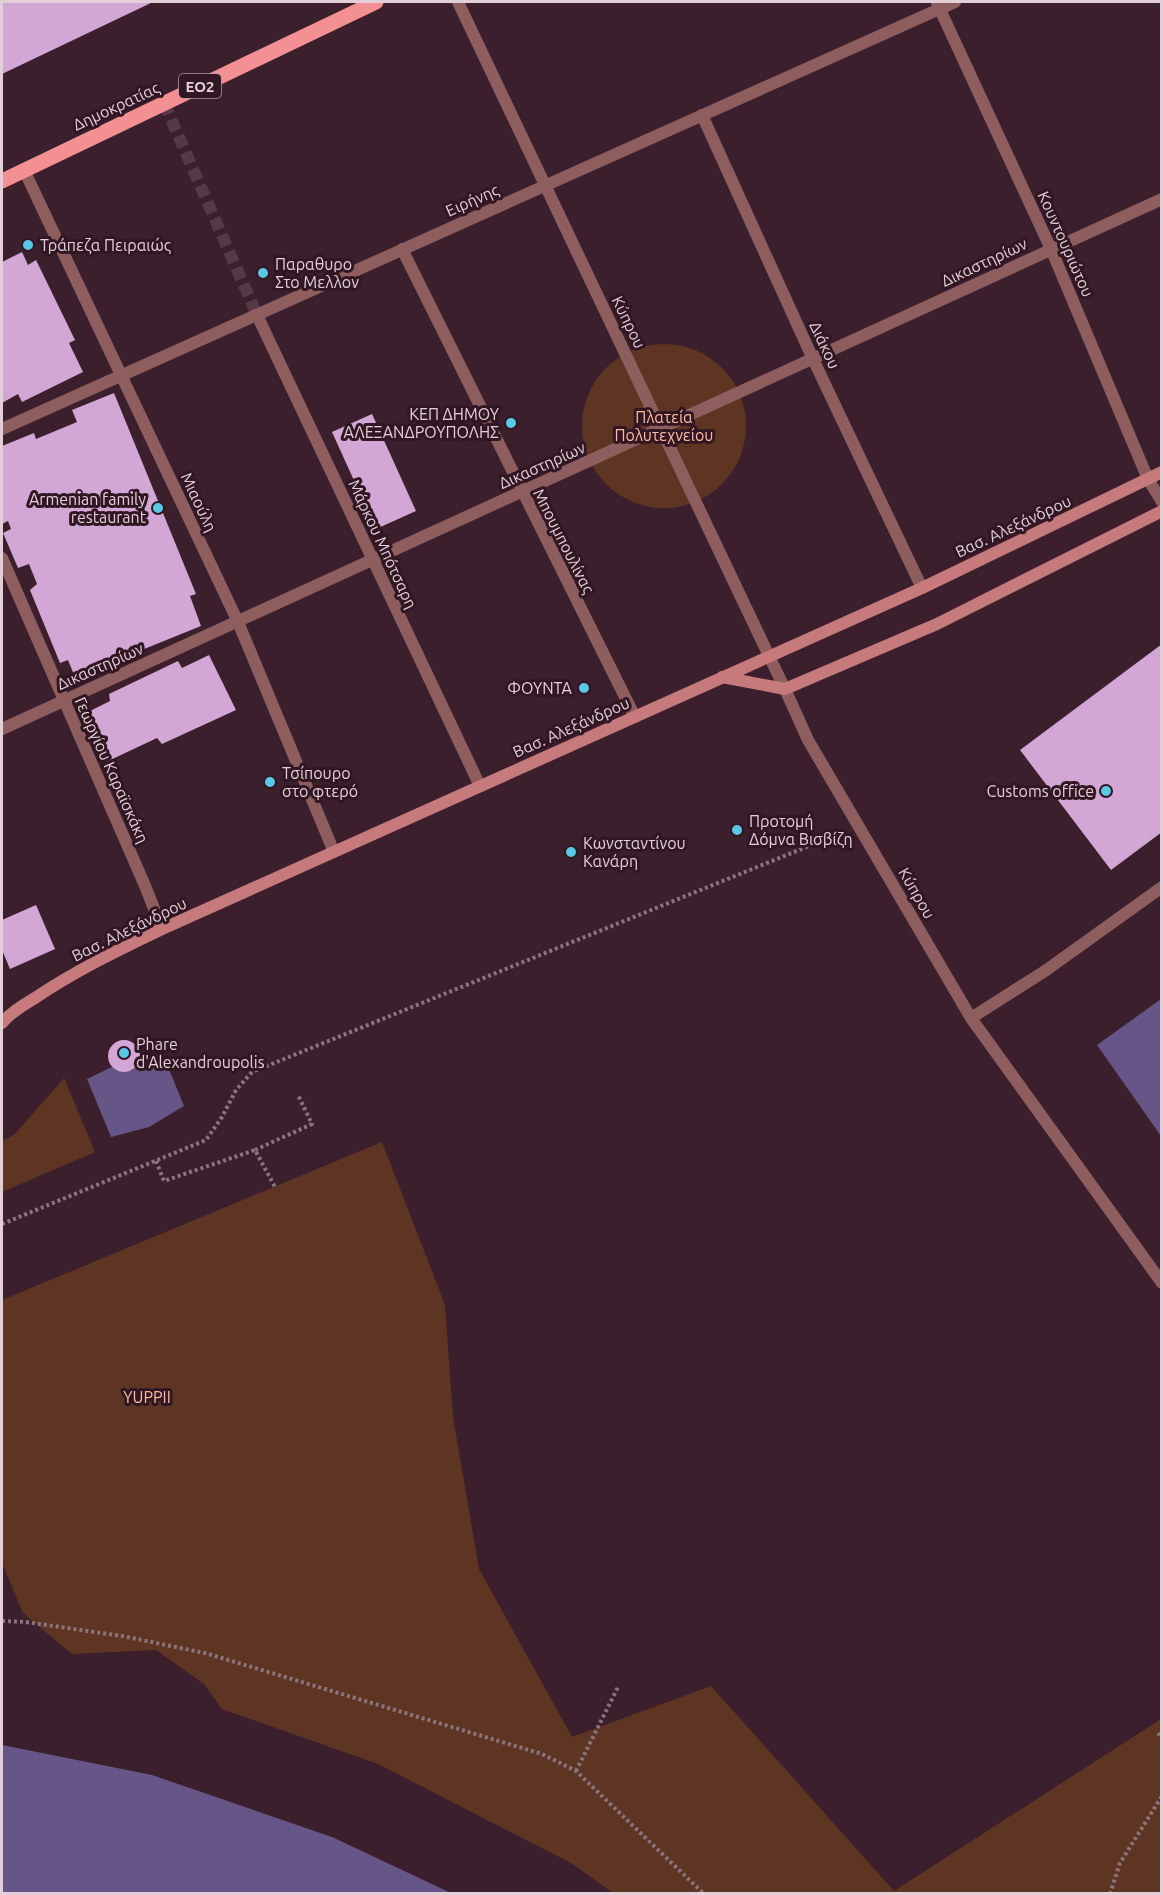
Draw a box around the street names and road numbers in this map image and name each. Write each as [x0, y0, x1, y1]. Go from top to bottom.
road number: ΕΟ2 [179, 74, 221, 98]
street label: Δημοκρατίας [70, 78, 162, 135]
street label: Ειρήνης [443, 180, 502, 221]
street label: Κουντουριώτου [1035, 188, 1097, 300]
street label: Δικαστηρίων [938, 234, 1030, 290]
street label: Κύπρου [609, 293, 649, 351]
street label: Διάκου [806, 318, 844, 372]
street label: Δικαστηρίων [496, 438, 588, 492]
street label: Μιαούλη [178, 470, 220, 534]
street label: Μάρκου Μπότσαρη [345, 477, 421, 611]
street label: Μπουμπουλίνας [529, 486, 598, 597]
street label: Βασ. Αλεξάνδρου [952, 491, 1074, 562]
street label: Δικαστηρίων [54, 639, 146, 693]
street label: Βασ. Αλεξάνδρου [510, 693, 632, 762]
street label: Γεωργίου Καραϊσκάκη [72, 694, 152, 846]
street label: Κύπρου [895, 864, 939, 922]
street label: Βασ. Αλεξάνδρου [69, 893, 190, 965]

